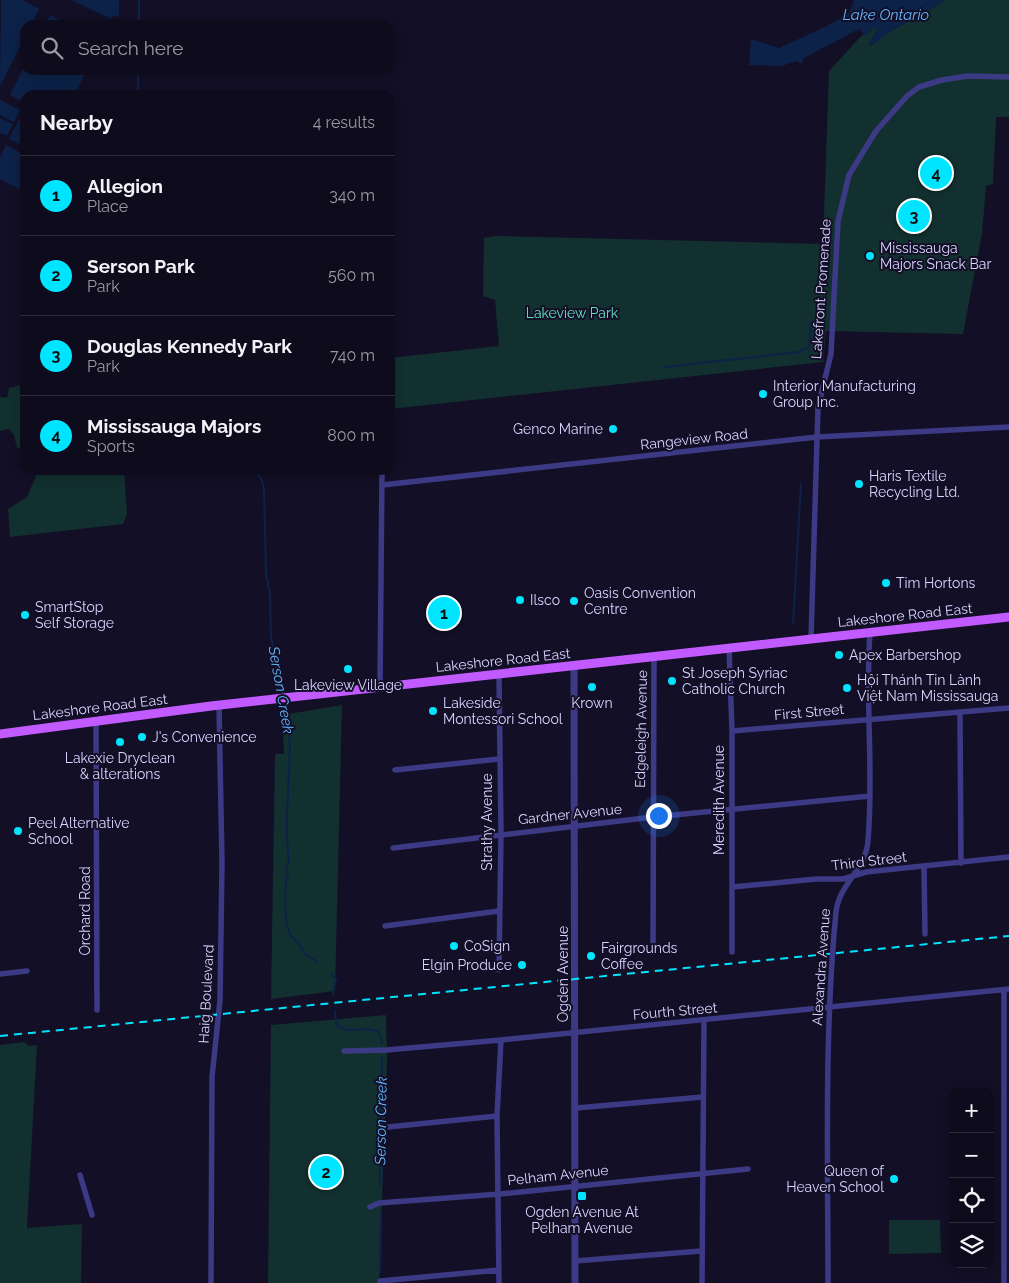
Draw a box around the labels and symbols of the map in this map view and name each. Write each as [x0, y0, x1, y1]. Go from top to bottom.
water label: Lake Ontario [843, 6, 929, 24]
pin: 4 [920, 154, 952, 192]
pin: 3 [898, 197, 930, 235]
street label: Lakefront Promenade [808, 218, 834, 360]
place label: Mississauga Majors Snack Bar [880, 240, 991, 272]
marker: Mississauga Majors Snack Bar [864, 250, 876, 262]
park label: Lakeview Park [526, 305, 619, 321]
place label: Interior Manufacturing Group Inc. [773, 378, 916, 410]
marker: Interior Manufacturing Group Inc. [757, 388, 769, 400]
place label: Genco Marine [513, 421, 603, 437]
marker: Genco Marine [607, 423, 619, 435]
street label: Rangeview Road [639, 425, 749, 453]
place label: Haris Textile Recycling Ltd. [869, 468, 960, 500]
marker: Haris Textile Recycling Ltd. [853, 478, 865, 490]
place label: Tim Hortons [896, 575, 976, 591]
marker: Tim Hortons [880, 577, 892, 589]
place label: Oasis Convention Centre [584, 585, 696, 617]
place label: Ilsco [530, 592, 560, 608]
pin: 1 [428, 594, 460, 632]
marker: Ilsco [514, 594, 526, 606]
marker: Oasis Convention Centre [568, 595, 580, 607]
place label: SmartStop Self Storage [35, 599, 114, 631]
street label: Lakeshore Road East [837, 600, 974, 630]
marker: SmartStop Self Storage [19, 609, 31, 621]
water label: Serson Creek [264, 644, 298, 735]
street label: Lakeshore Road East [435, 645, 572, 675]
place label: Apex Barbershop [849, 647, 962, 663]
marker: Apex Barbershop [833, 649, 845, 661]
marker: Lakeview Village [342, 663, 354, 675]
place label: St Joseph Syriac Catholic Church [682, 665, 788, 697]
street label: Edgeleigh Avenue [632, 670, 650, 788]
place label: Hội Thánh Tin Lành Việt Nam Mississauga [857, 672, 999, 704]
marker: St Joseph Syriac Catholic Church [666, 675, 678, 687]
place label: Lakeview Village [294, 677, 402, 693]
marker: Krown [586, 681, 598, 693]
marker: Hội Thánh Tin Lành Việt Nam Mississauga [841, 682, 853, 694]
street label: Lakeshore Road East [32, 691, 169, 723]
place label: Lakeside Montessori School [443, 695, 563, 727]
place label: Krown [571, 695, 613, 711]
street label: First Street [773, 701, 845, 723]
marker: Lakeside Montessori School [427, 705, 439, 717]
place label: J's Convenience [152, 729, 257, 745]
marker: J's Convenience [136, 731, 148, 743]
marker: Lakexie Dryclean & alterations [114, 736, 126, 748]
street label: Meredith Avenue [711, 745, 727, 855]
place label: Lakexie Dryclean & alterations [65, 750, 175, 782]
street label: Strathy Avenue [479, 773, 495, 871]
street label: Gardner Avenue [517, 801, 623, 827]
your location [646, 803, 672, 829]
place label: Peel Alternative School [28, 815, 129, 847]
marker: Peel Alternative School [12, 825, 24, 837]
street label: Third Street [831, 848, 908, 874]
street label: Orchard Road [77, 866, 93, 956]
street label: Alexandra Avenue [809, 908, 833, 1026]
street label: Ogden Avenue [555, 926, 571, 1022]
place label: CoSign [464, 938, 510, 954]
marker: CoSign [448, 940, 460, 952]
place label: Fairgrounds Coffee [601, 940, 678, 972]
street label: Haig Boulevard [195, 944, 217, 1044]
marker: Fairgrounds Coffee [585, 950, 597, 962]
place label: Elgin Produce [422, 957, 512, 973]
marker: Elgin Produce [516, 959, 528, 971]
street label: Fourth Street [632, 999, 718, 1023]
water label: Serson Creek [371, 1077, 391, 1166]
pin: 2 [310, 1153, 342, 1191]
street label: Pelham Avenue [507, 1162, 609, 1188]
place label: Queen of Heaven School [786, 1163, 885, 1195]
marker: Queen of Heaven School [888, 1173, 900, 1185]
marker: Ogden Avenue At Pelham Avenue [576, 1190, 588, 1202]
place label: Ogden Avenue At Pelham Avenue [525, 1204, 639, 1236]

